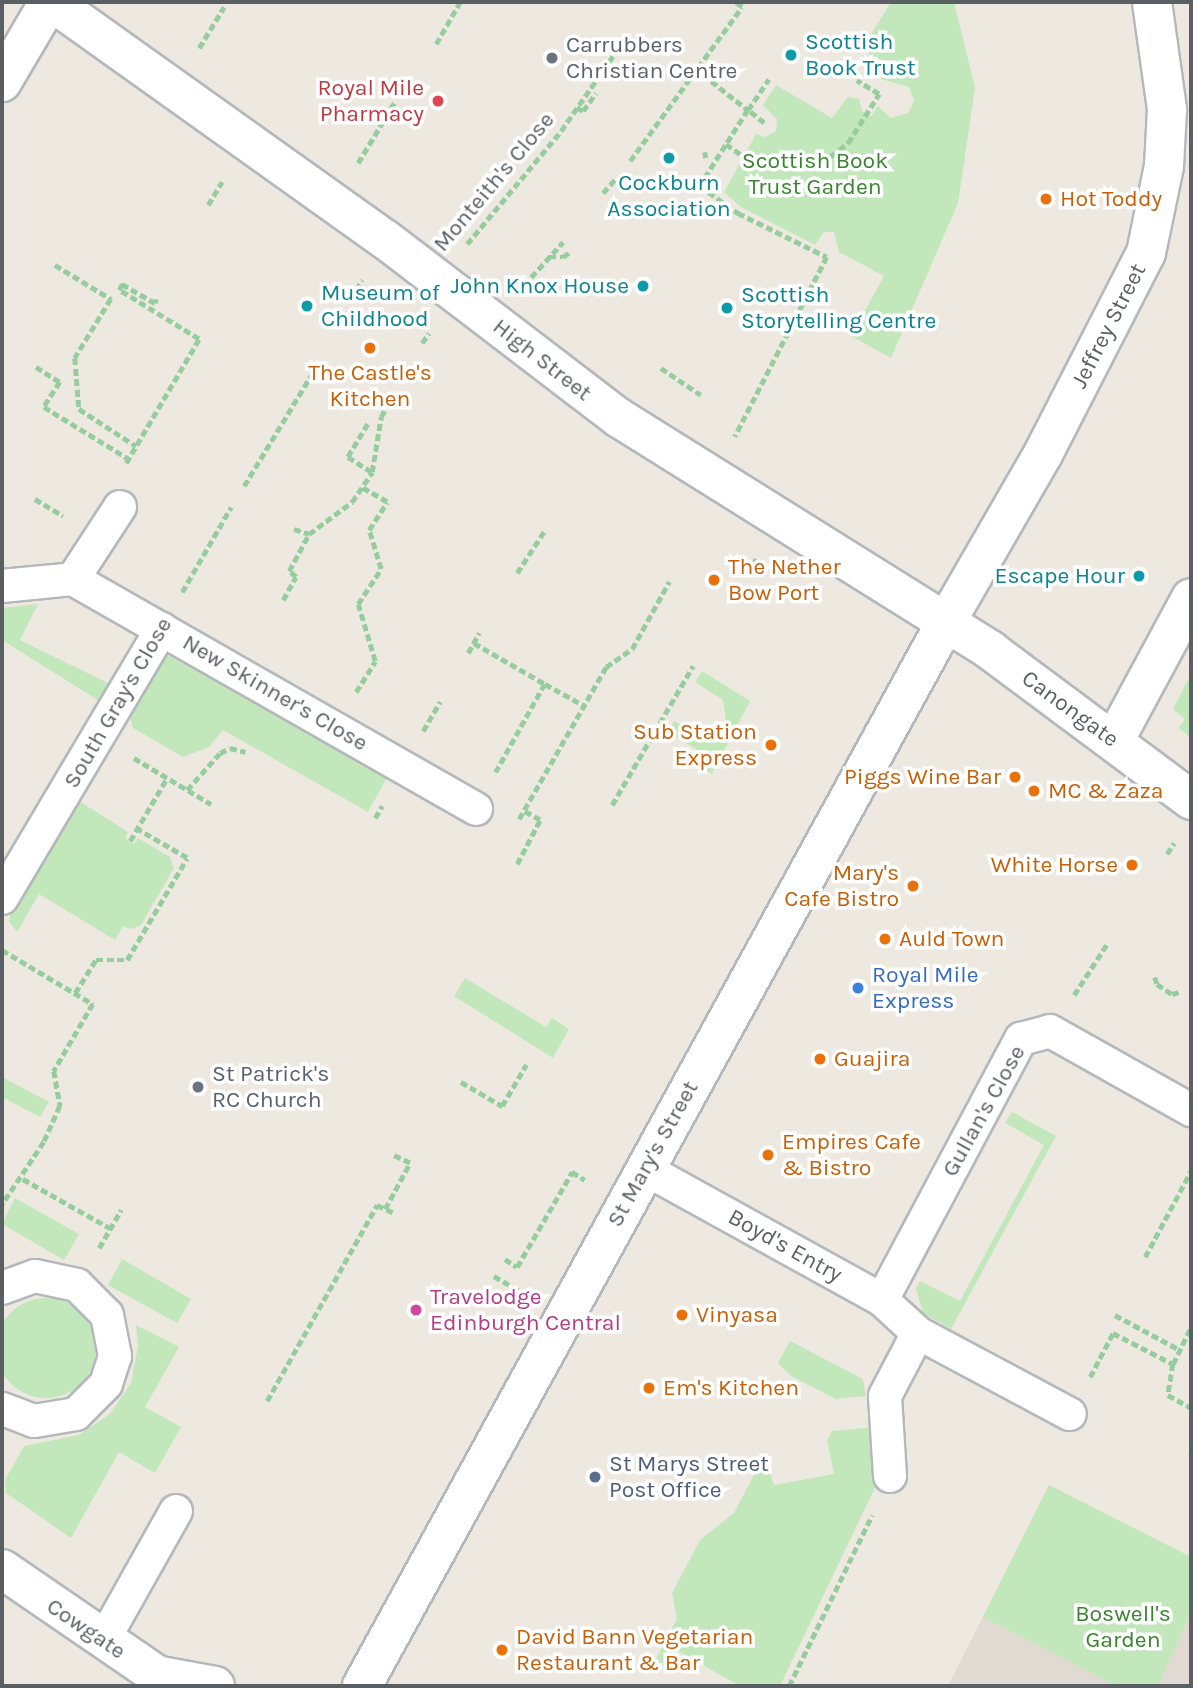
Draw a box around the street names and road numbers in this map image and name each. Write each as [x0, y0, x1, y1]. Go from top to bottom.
street label: Monteith's Close [428, 107, 560, 257]
street label: Jeffrey Street [1066, 259, 1152, 393]
street label: High Street [487, 313, 597, 407]
street label: South Gray's Close [58, 613, 178, 793]
street label: New Skinner's Close [178, 629, 372, 757]
street label: Canongate [1016, 665, 1124, 753]
street label: Gullan's Close [937, 1041, 1031, 1181]
street label: St Mary's Street [601, 1076, 705, 1232]
street label: Boyd's Entry [723, 1203, 847, 1289]
street label: Cowgate [41, 1593, 131, 1665]

